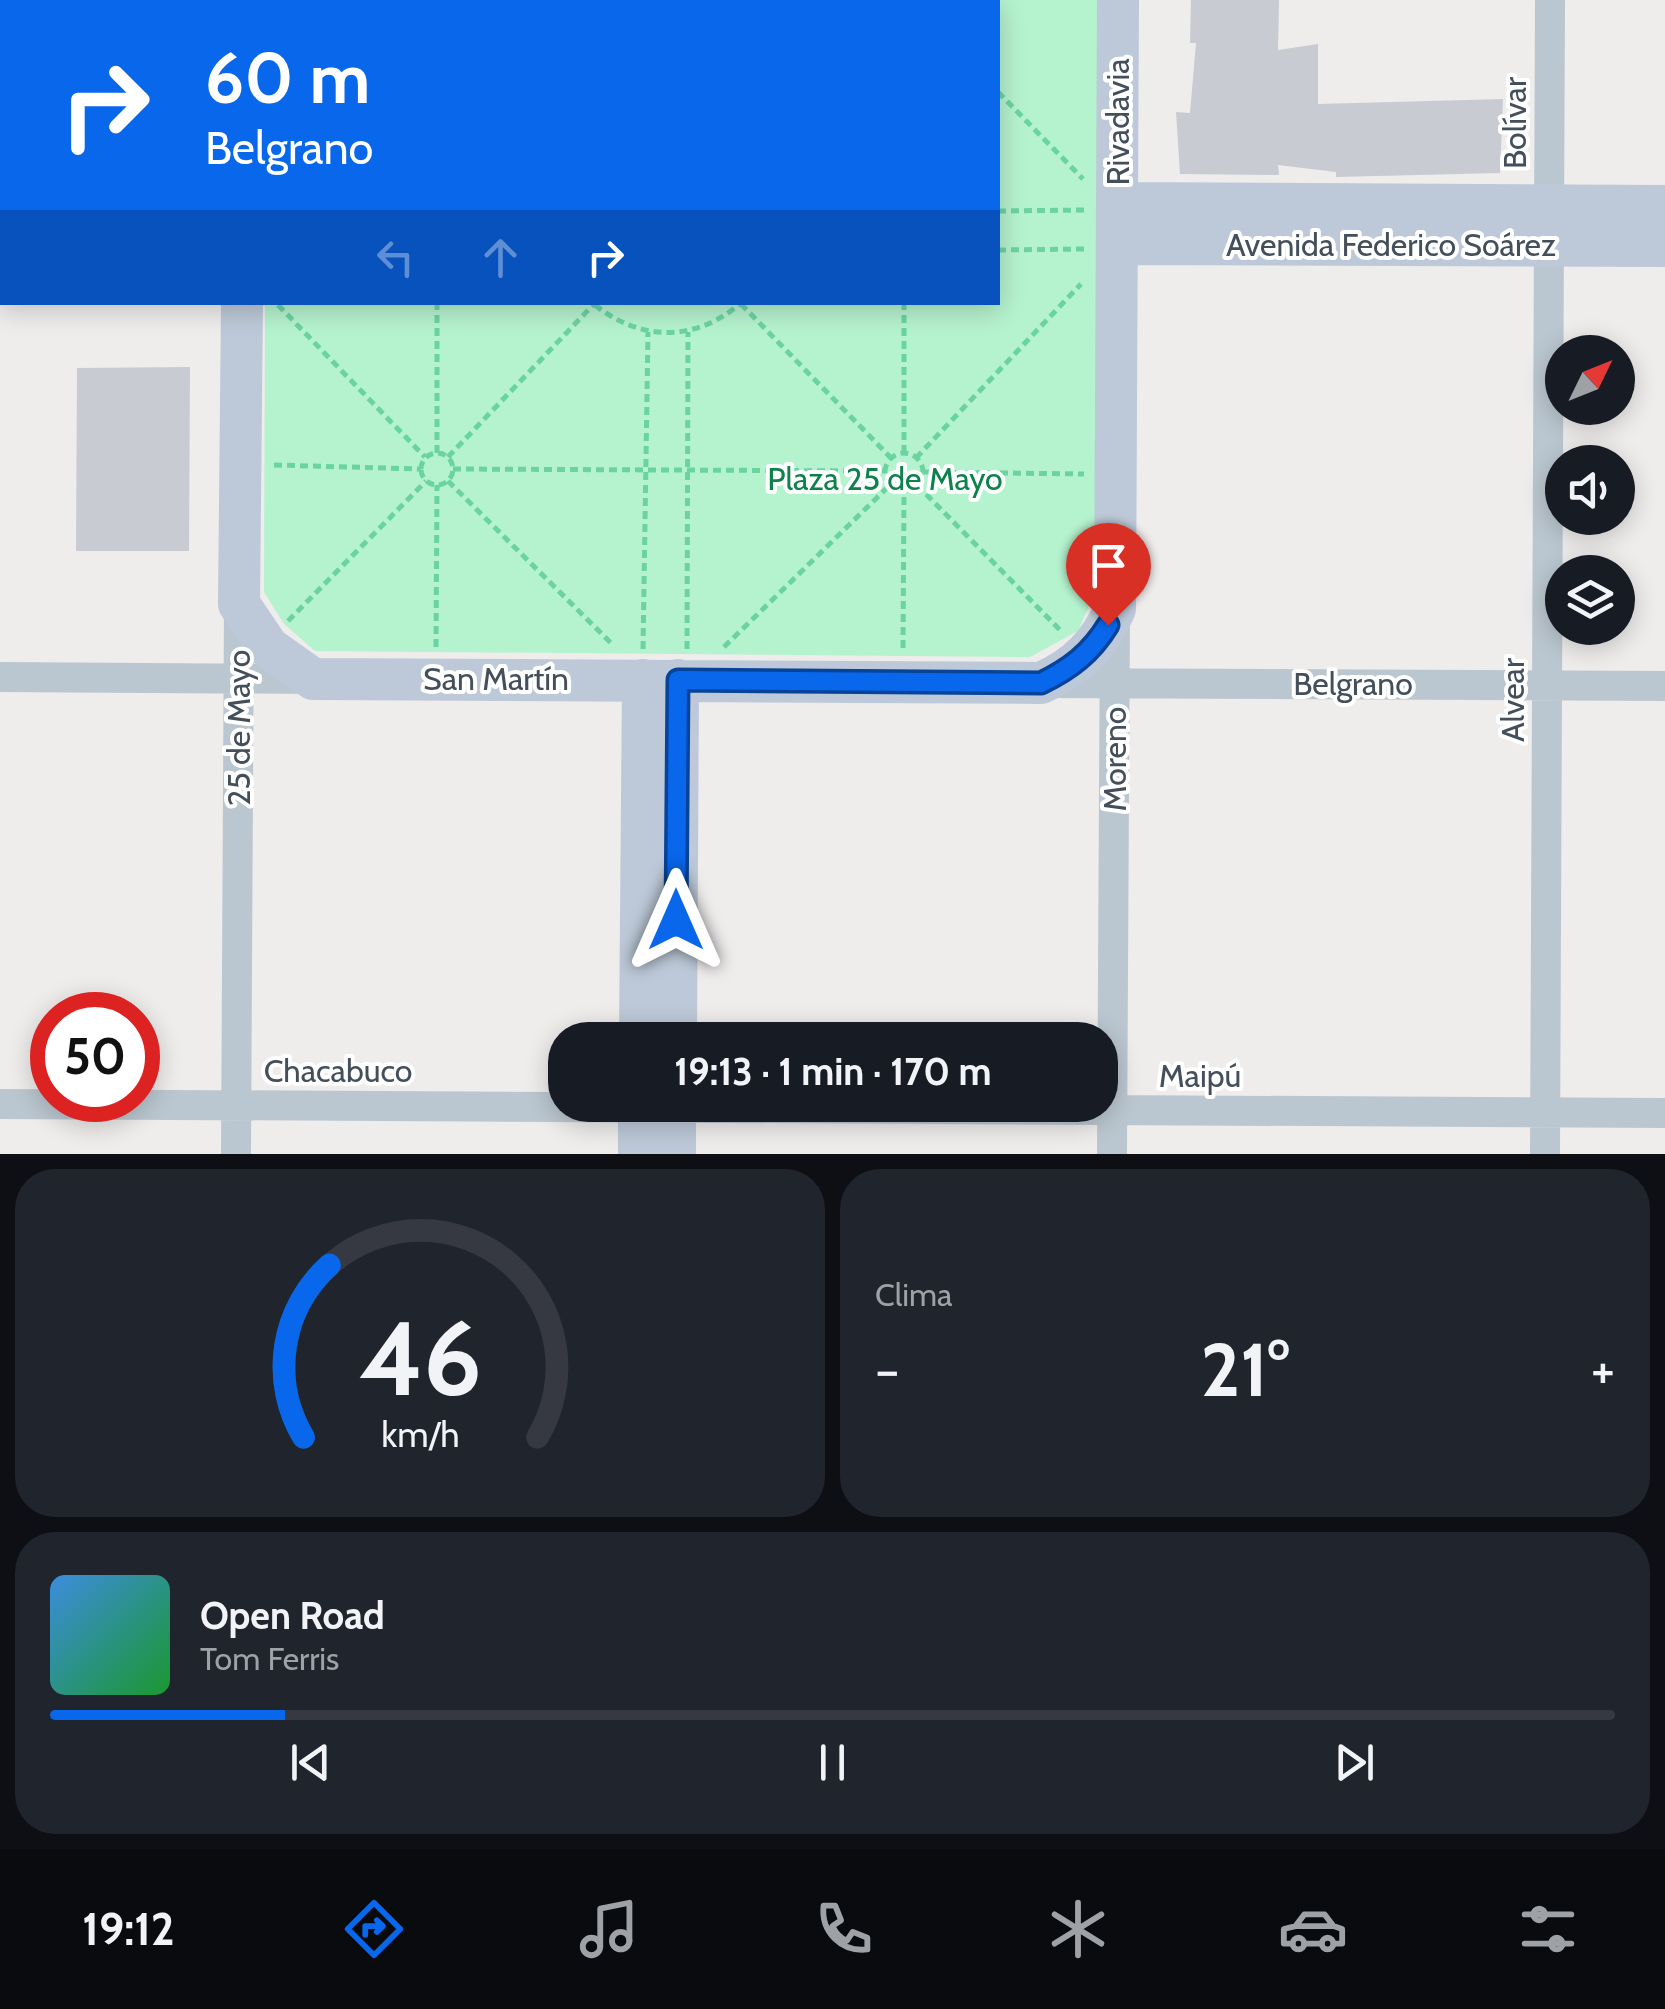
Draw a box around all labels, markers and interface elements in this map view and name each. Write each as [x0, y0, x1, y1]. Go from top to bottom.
text: 60 m [205, 35, 370, 121]
icon: right [40, 40, 170, 170]
street label: Rivadavia [1098, 58, 1137, 186]
street label: Bolívar [1495, 76, 1534, 169]
text: Belgrano [205, 121, 373, 175]
street label: Avenida Federico Soárez [1226, 225, 1556, 264]
icon: left [368, 230, 423, 285]
icon: ahead [473, 230, 528, 285]
icon: right [578, 230, 633, 285]
north arrow [1545, 335, 1635, 425]
map controls [1545, 335, 1635, 645]
button: sound [1545, 445, 1635, 535]
park label: Plaza 25 de Mayo [767, 459, 1003, 498]
pin [1066, 523, 1151, 626]
icon: arrive [1081, 538, 1136, 593]
button: layers [1545, 555, 1635, 645]
street label: 25 de Mayo [219, 650, 258, 806]
street label: Alvear [1493, 657, 1532, 742]
street label: San Martín [423, 659, 569, 698]
street label: Belgrano [1293, 664, 1413, 703]
street label: Moreno [1095, 707, 1134, 811]
position arrow [624, 868, 728, 972]
speed limit sign: 50 [30, 992, 160, 1122]
text: 19:13 · 1 min · 170 m [674, 1048, 992, 1095]
street label: Chacabuco [264, 1051, 412, 1090]
street label: Maipú [1159, 1056, 1241, 1095]
text: Clima [875, 1275, 952, 1314]
text: 46 [358, 1295, 482, 1421]
text: 21° [1200, 1324, 1290, 1415]
text: − [875, 1336, 899, 1403]
text: + [1591, 1336, 1615, 1403]
text: km/h [381, 1413, 459, 1456]
text: Open Road [200, 1592, 385, 1639]
text: Tom Ferris [200, 1639, 339, 1678]
icon: previous [283, 1735, 338, 1790]
icon: pause [805, 1735, 860, 1790]
icon: next [1327, 1735, 1382, 1790]
icon: directions [339, 1894, 409, 1964]
icon: music [574, 1894, 644, 1964]
icon: phone [809, 1894, 879, 1964]
icon: climate [1043, 1894, 1113, 1964]
icon: car [1278, 1894, 1348, 1964]
icon: filters [1513, 1894, 1583, 1964]
text: 19:12 [82, 1902, 175, 1956]

